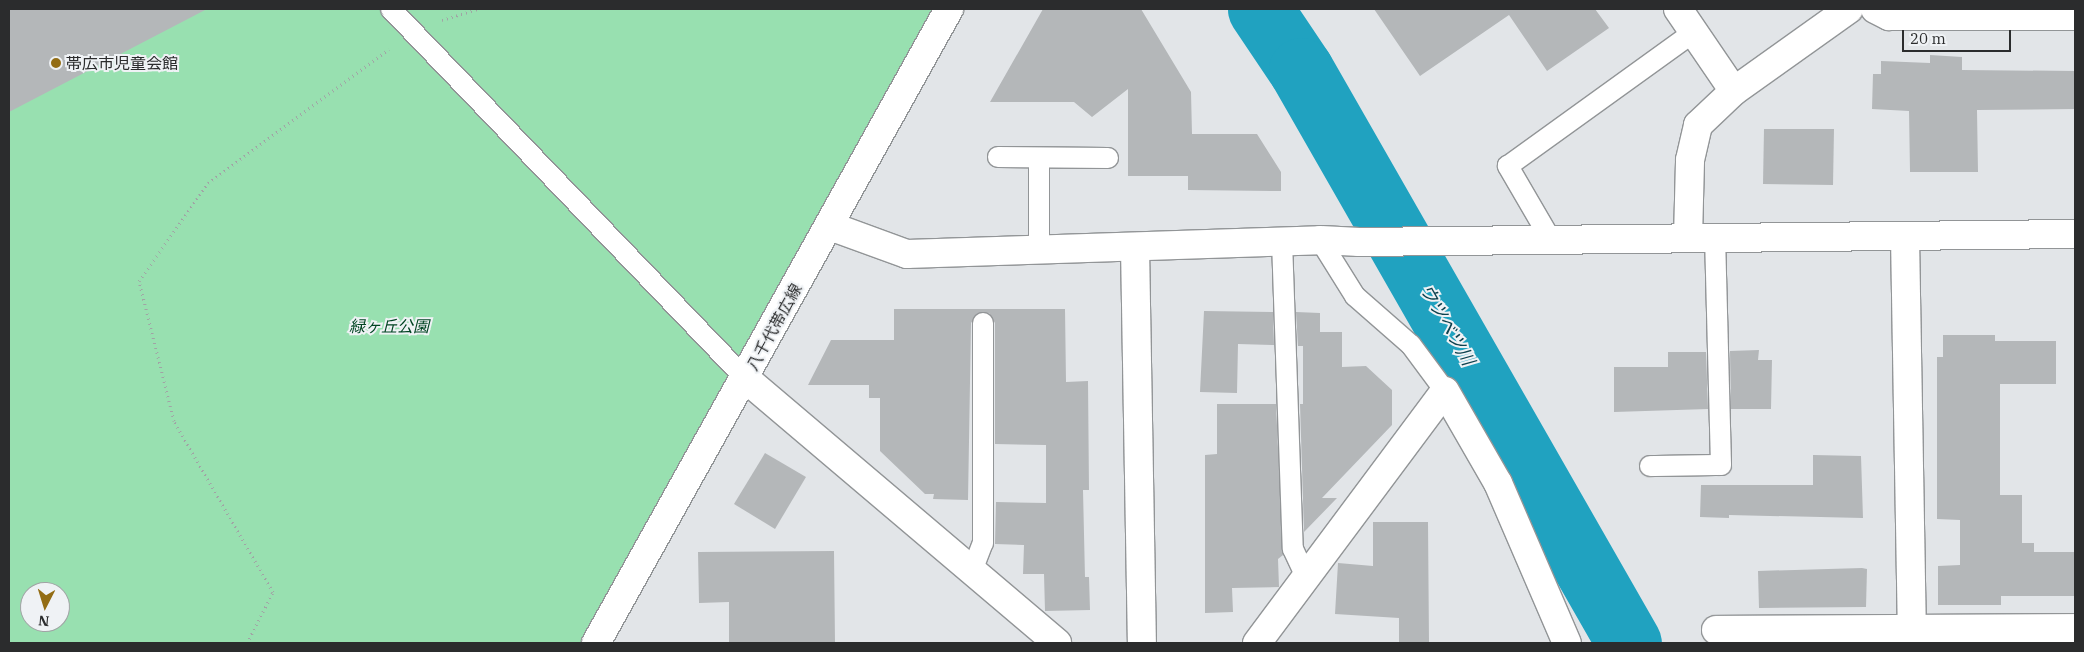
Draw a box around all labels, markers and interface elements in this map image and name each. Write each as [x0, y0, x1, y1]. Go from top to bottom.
scale bar [1904, 20, 2013, 52]
text: 20 m [1910, 29, 1946, 48]
place label: 帯広市児童会館 [66, 53, 178, 73]
marker: 帯広市児童会館 [50, 57, 62, 69]
street label: 八千代帯広線 [742, 280, 806, 374]
water label: ウツベツ川 [1415, 281, 1479, 369]
park label: 緑ヶ丘公園 [349, 316, 429, 336]
north arrow [20, 582, 70, 632]
text: N [37, 611, 50, 630]

